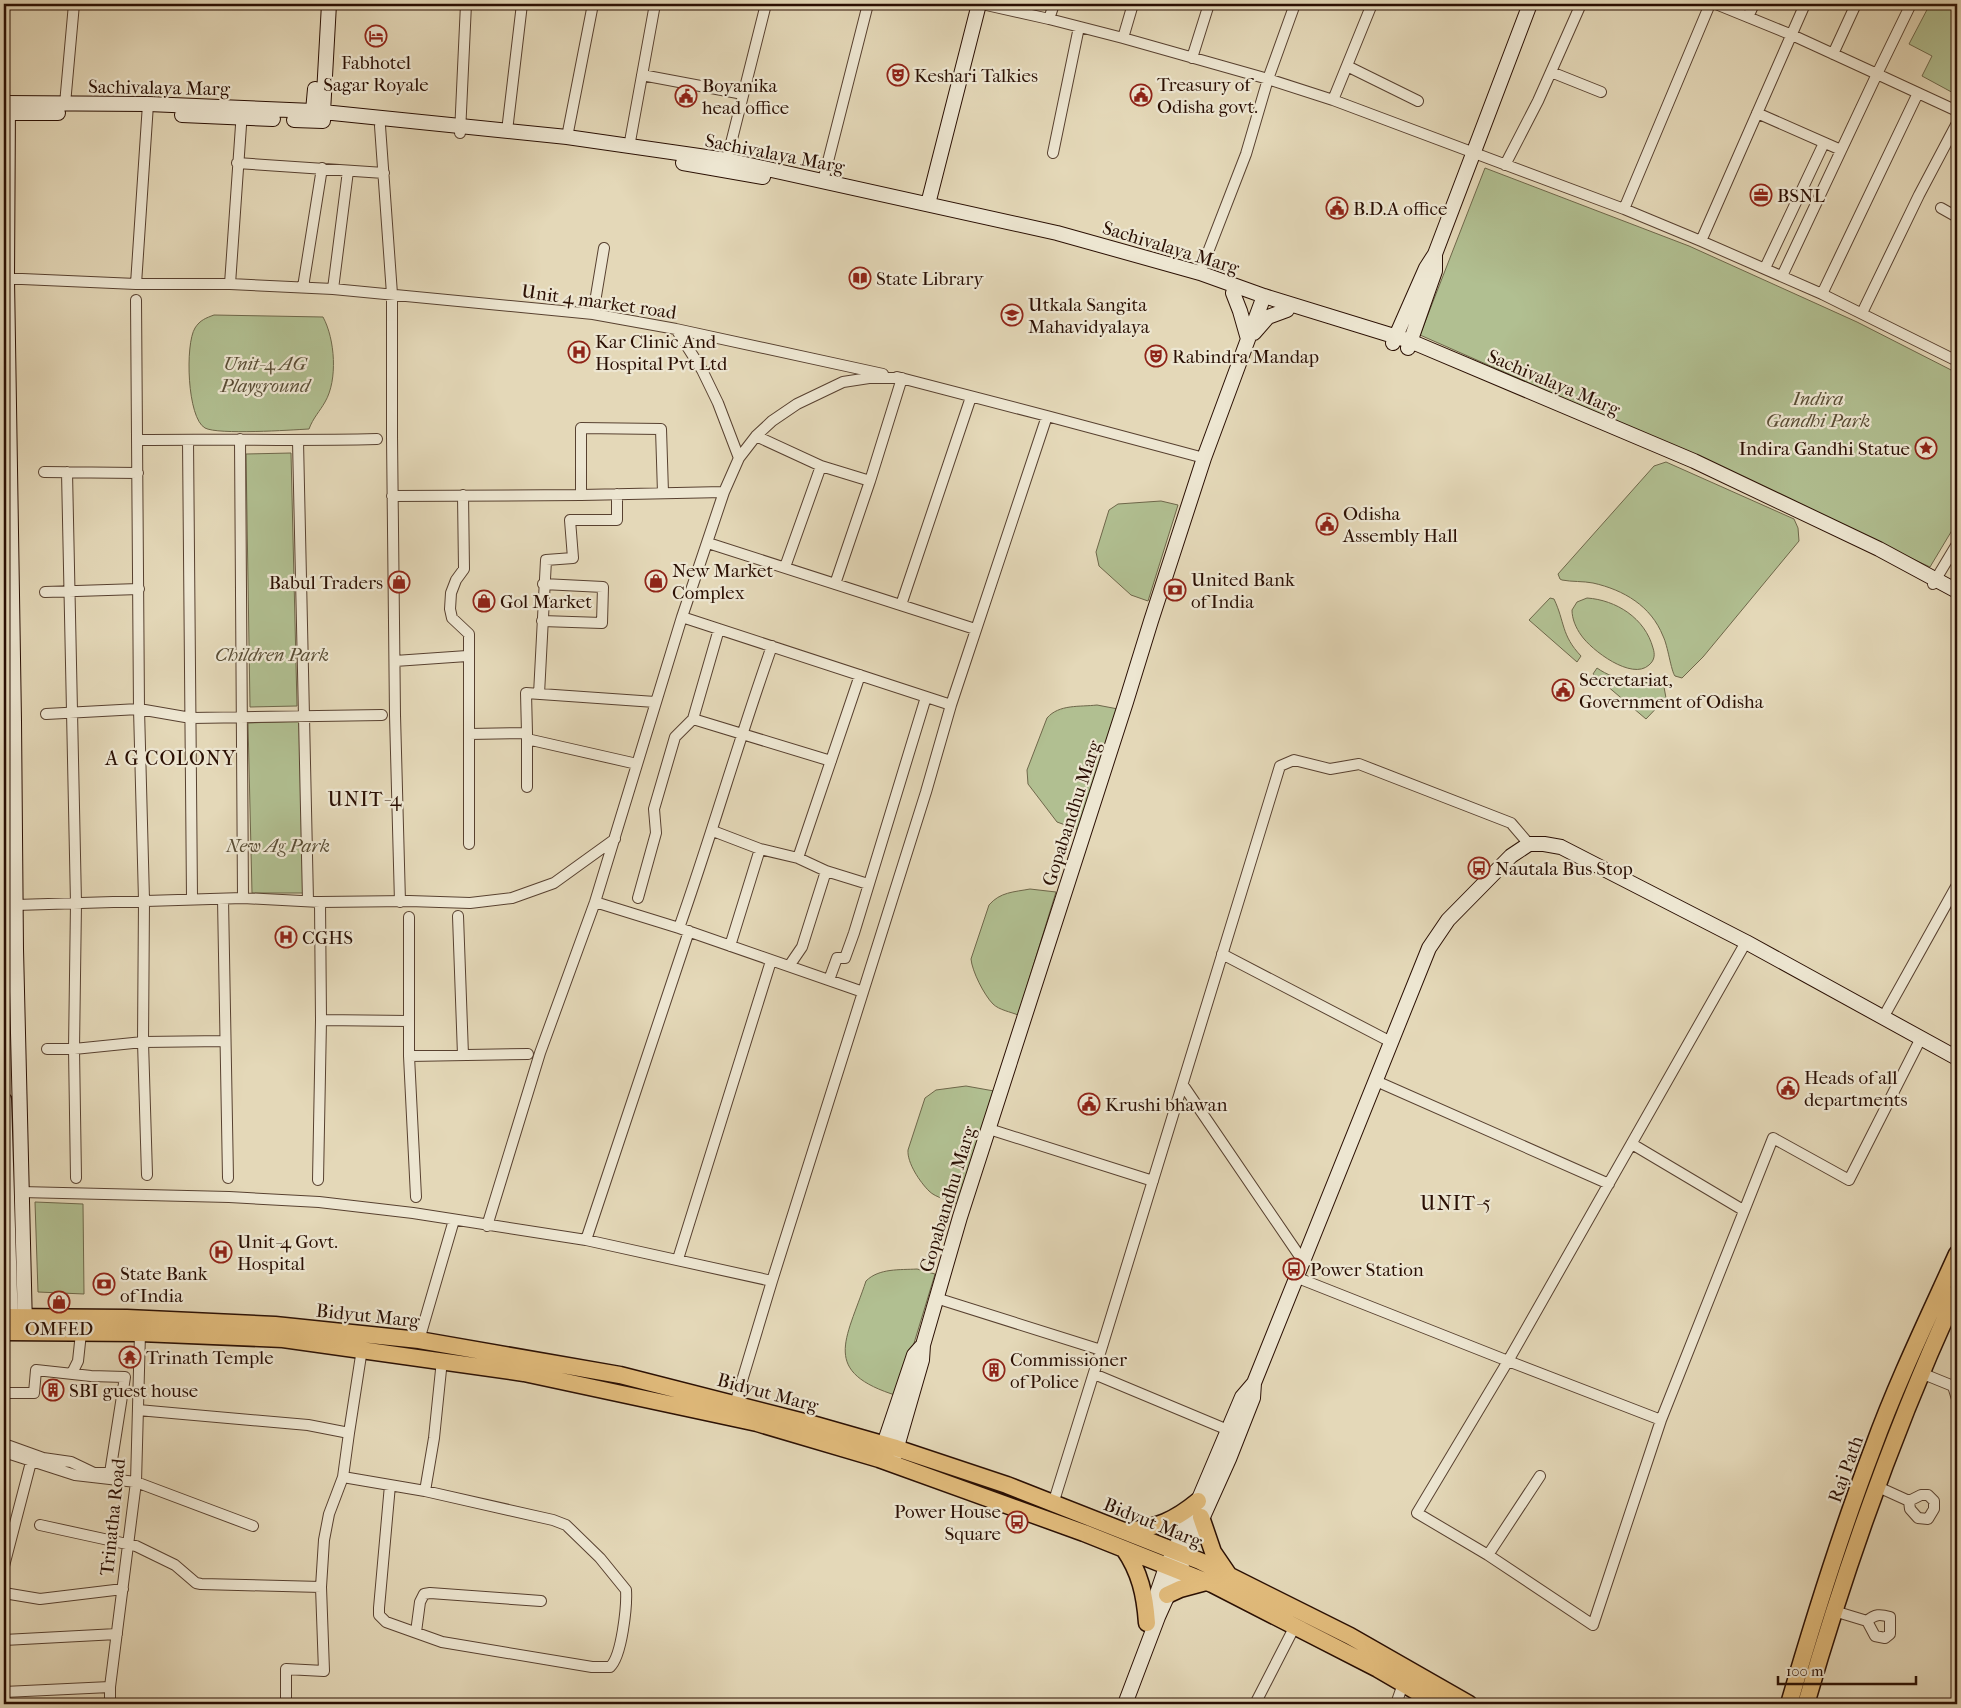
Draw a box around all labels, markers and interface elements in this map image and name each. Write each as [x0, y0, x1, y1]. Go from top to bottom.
hotel icon: Fabhotel Sagar Royale [364, 24, 388, 48]
place label: Fabhotel Sagar Royale [323, 52, 429, 96]
theatre icon: Keshari Talkies [886, 63, 910, 87]
place label: Keshari Talkies [914, 65, 1038, 87]
place label: Treasury of Odisha govt. [1157, 74, 1258, 118]
place label: Boyanika head office [702, 75, 789, 119]
street label: Sachivalaya Marg [88, 76, 231, 100]
public building icon: Treasury of Odisha govt. [1129, 83, 1153, 107]
public building icon: Boyanika head office [674, 84, 698, 108]
street label: Sachivalaya Marg [703, 130, 847, 178]
office icon: BSNL [1749, 183, 1773, 207]
place label: BSNL [1777, 185, 1826, 207]
public building icon: B.D.A office [1325, 196, 1349, 220]
place label: B.D.A office [1353, 198, 1447, 220]
street label: Sachivalaya Marg [1100, 217, 1243, 279]
library icon: State Library [848, 266, 872, 290]
place label: State Library [876, 268, 984, 290]
street label: Unit 4 market road [520, 280, 678, 324]
place label: Utkala Sangita Mahavidyalaya [1028, 294, 1150, 338]
school or university icon: Utkala Sangita Mahavidyalaya [1000, 303, 1024, 327]
place label: Kar Clinic And Hospital Pvt Ltd [595, 331, 728, 375]
hospital icon: Kar Clinic And Hospital Pvt Ltd [567, 340, 591, 364]
theatre icon: Rabindra Mandap [1144, 344, 1168, 368]
street label: Sachivalaya Marg [1484, 345, 1624, 421]
place label: Rabindra Mandap [1172, 346, 1319, 368]
park label: Unit-4 AG Playground [219, 353, 312, 397]
park label: Indira Gandhi Park [1766, 388, 1870, 432]
place icon: Indira Gandhi Statue [1914, 436, 1938, 460]
place label: Indira Gandhi Statue [1739, 438, 1910, 460]
place label: Odisha Assembly Hall [1342, 503, 1458, 547]
public building icon: Odisha Assembly Hall [1315, 512, 1339, 536]
place label: New Market Complex [672, 560, 774, 604]
shop icon: New Market Complex [644, 569, 668, 593]
place label: United Bank of India [1191, 569, 1295, 613]
shop icon: Babul Traders [387, 570, 411, 594]
place label: Babul Traders [269, 572, 383, 594]
bank icon: United Bank of India [1163, 578, 1187, 602]
shop icon: Gol Market [472, 589, 496, 613]
place label: Gol Market [500, 591, 592, 613]
park label: Children Park [215, 644, 329, 666]
place label: Secretariat, Government of Odisha [1579, 669, 1764, 713]
public building icon: Secretariat, Government of Odisha [1551, 678, 1575, 702]
street label: Gopabandhu Marg [1038, 737, 1106, 889]
district label: A G COLONY [104, 747, 237, 770]
district label: UNIT-4 [327, 788, 403, 811]
park label: New Ag Park [225, 835, 330, 857]
bus stop icon: Nautala Bus Stop [1467, 856, 1491, 880]
place label: Nautala Bus Stop [1495, 858, 1633, 880]
hospital icon: CGHS [274, 925, 298, 949]
place label: CGHS [302, 927, 353, 949]
place label: Heads of all departments [1804, 1067, 1908, 1111]
public building icon: Heads of all departments [1776, 1076, 1800, 1100]
public building icon: Krushi bhawan [1077, 1092, 1101, 1116]
place label: Krushi bhawan [1105, 1094, 1228, 1116]
street label: Gopabandhu Marg [915, 1123, 981, 1275]
district label: UNIT-5 [1420, 1192, 1492, 1215]
place label: Unit-4 Govt. Hospital [237, 1231, 338, 1275]
hospital icon: Unit-4 Govt. Hospital [209, 1240, 233, 1264]
bus stop icon: Power Station [1282, 1257, 1306, 1281]
place label: Power Station [1310, 1259, 1424, 1281]
place label: State Bank of India [120, 1263, 208, 1307]
bank icon: State Bank of India [92, 1272, 116, 1296]
shop icon: OMFED [47, 1290, 71, 1314]
street label: Bidyut Marg [315, 1300, 422, 1332]
place label: OMFED [25, 1318, 93, 1340]
temple icon: Trinath Temple [118, 1345, 142, 1369]
place label: Trinath Temple [146, 1347, 274, 1369]
place label: Commissioner of Police [1010, 1349, 1128, 1393]
building icon: Commissioner of Police [982, 1358, 1006, 1382]
street label: Bidyut Marg [715, 1369, 822, 1417]
building icon: SBI guest house [41, 1378, 65, 1402]
place label: SBI guest house [69, 1380, 198, 1402]
street label: Raj Path [1824, 1433, 1868, 1506]
street label: Trinatha Road [96, 1457, 130, 1577]
street label: Bidyut Marg [1100, 1493, 1206, 1553]
place label: Power House Square [894, 1501, 1001, 1545]
bus stop icon: Power House Square [1005, 1510, 1029, 1534]
scale bar [1778, 1653, 1916, 1685]
text: 100 m [1786, 1662, 1824, 1680]

